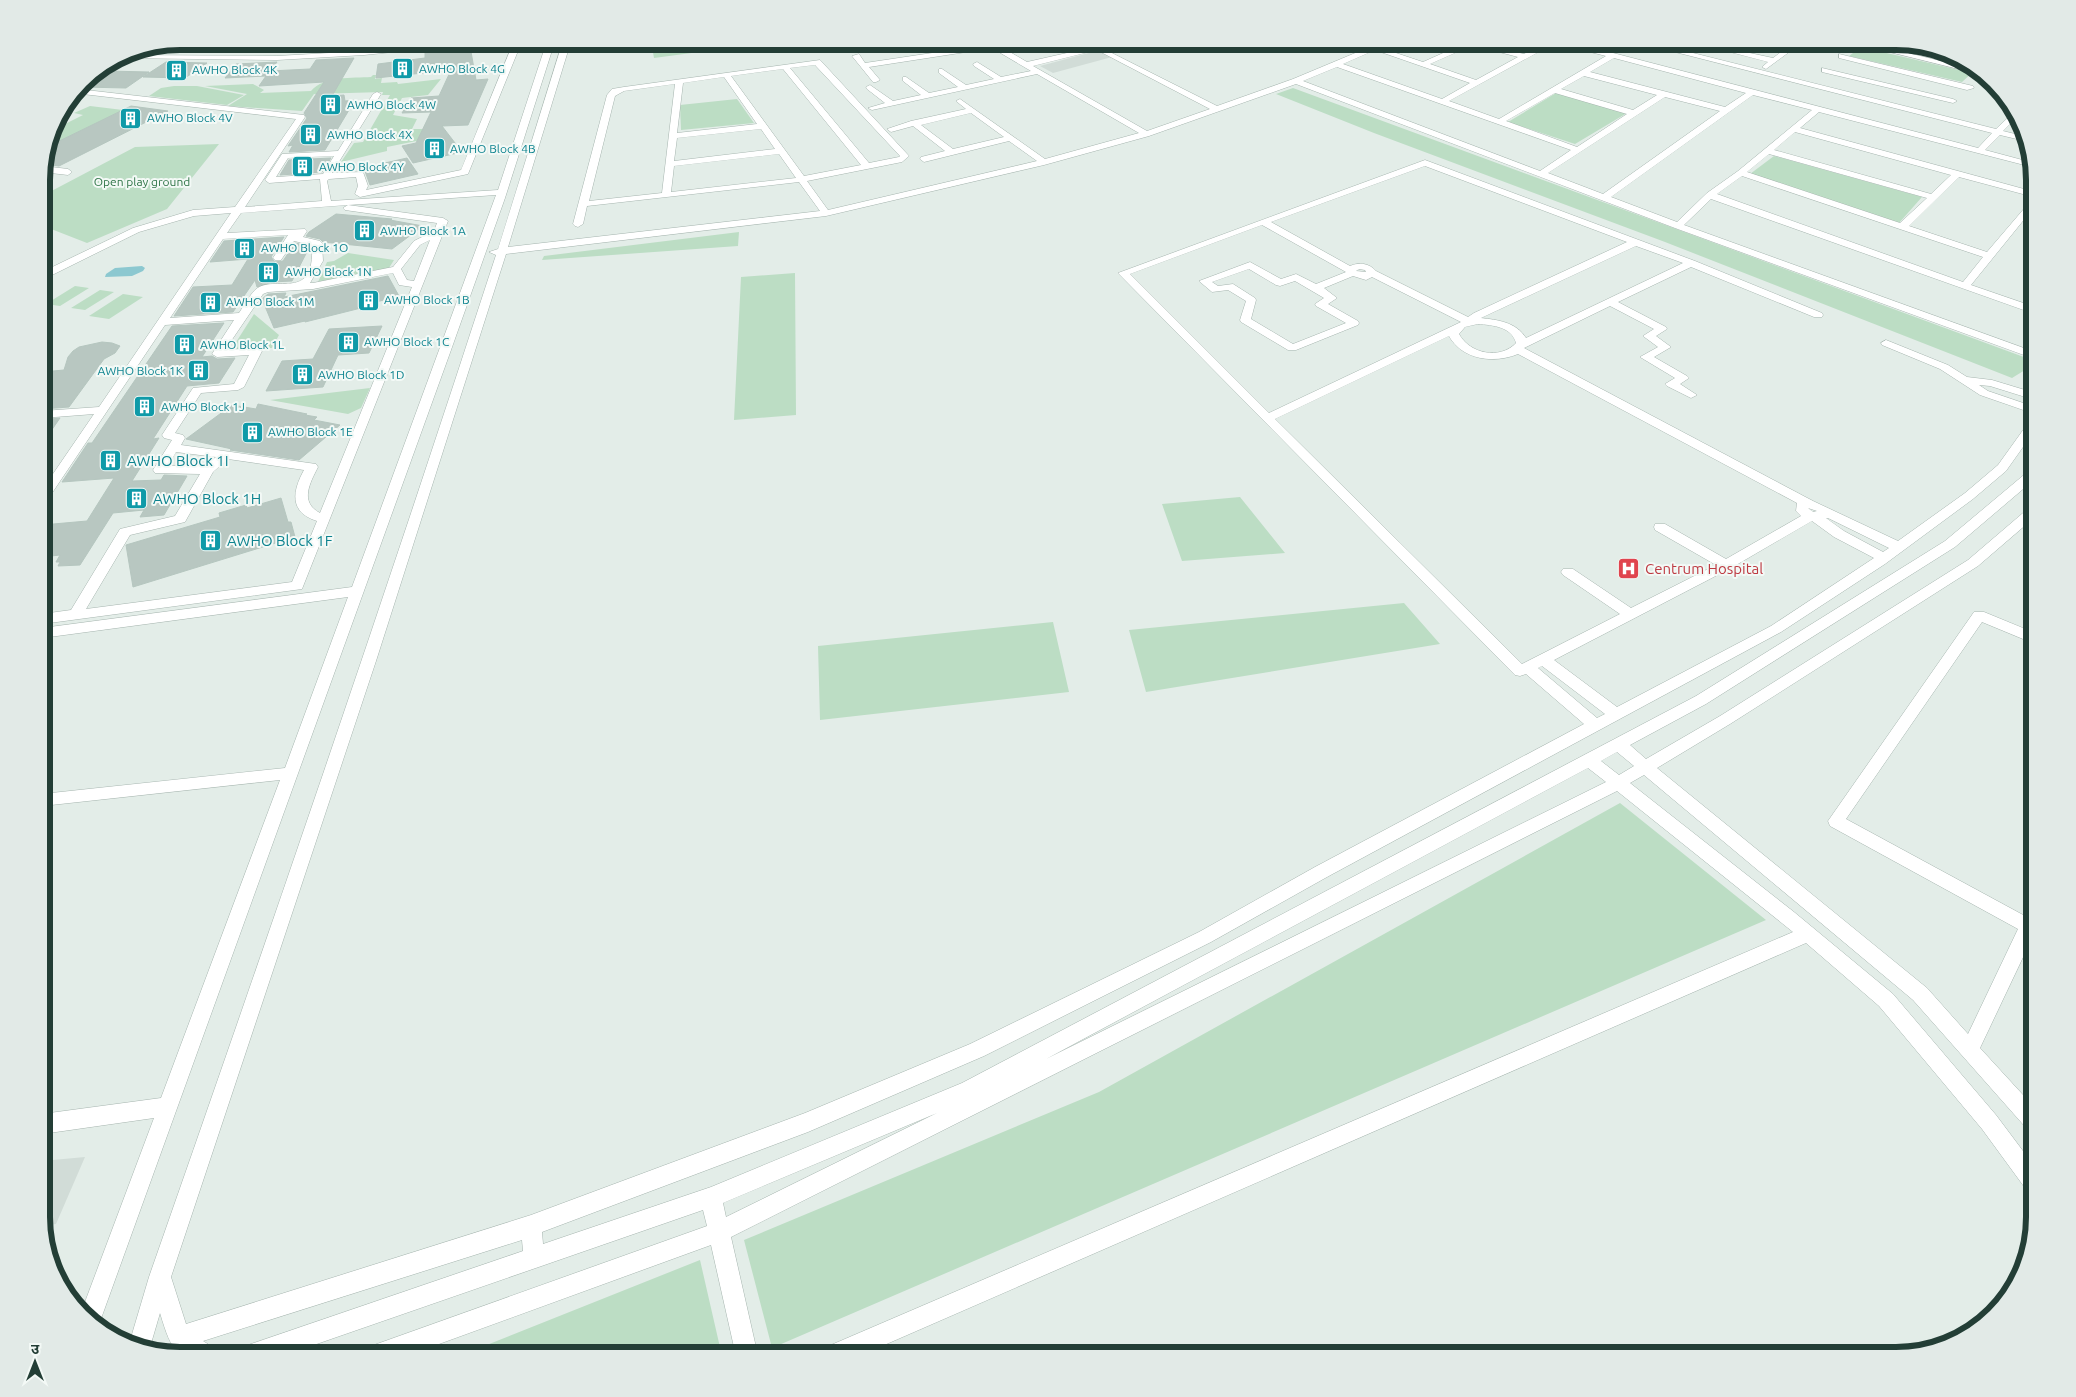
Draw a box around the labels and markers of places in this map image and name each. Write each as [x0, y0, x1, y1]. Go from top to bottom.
building icon: AWHO Block 4G [391, 57, 415, 81]
building icon: AWHO Block 4K [164, 58, 188, 82]
place label: AWHO Block 4G [419, 62, 505, 75]
place label: AWHO Block 4K [192, 63, 278, 76]
building icon: AWHO Block 4W [319, 93, 343, 117]
place label: AWHO Block 4W [347, 98, 436, 111]
building icon: AWHO Block 4V [119, 106, 143, 130]
place label: AWHO Block 4V [147, 111, 233, 124]
building icon: AWHO Block 4X [299, 123, 323, 147]
place label: AWHO Block 4X [327, 128, 413, 141]
building icon: AWHO Block 4B [422, 137, 446, 161]
place label: AWHO Block 4B [450, 142, 536, 155]
building icon: AWHO Block 4Y [291, 155, 315, 179]
place label: AWHO Block 4Y [319, 160, 404, 173]
building icon: AWHO Block 1A [352, 219, 376, 243]
place label: AWHO Block 1A [380, 224, 466, 237]
building icon: AWHO Block 1O [233, 236, 257, 260]
place label: AWHO Block 1O [261, 241, 348, 254]
building icon: AWHO Block 1N [257, 260, 281, 284]
place label: AWHO Block 1N [285, 265, 372, 278]
building icon: AWHO Block 1B [356, 288, 380, 312]
building icon: AWHO Block 1M [198, 290, 222, 314]
place label: AWHO Block 1B [384, 293, 470, 306]
place label: AWHO Block 1M [226, 295, 315, 308]
building icon: AWHO Block 1C [336, 330, 360, 354]
building icon: AWHO Block 1L [172, 333, 196, 357]
place label: AWHO Block 1C [364, 335, 450, 348]
place label: AWHO Block 1L [200, 338, 284, 351]
building icon: AWHO Block 1K [187, 359, 211, 383]
building icon: AWHO Block 1D [290, 363, 314, 387]
place label: AWHO Block 1K [98, 364, 184, 377]
place label: AWHO Block 1D [318, 368, 405, 381]
building icon: AWHO Block 1J [133, 395, 157, 419]
place label: AWHO Block 1J [161, 400, 245, 413]
building icon: AWHO Block 1E [240, 420, 264, 444]
place label: AWHO Block 1E [268, 425, 353, 438]
building icon: AWHO Block 1I [99, 449, 123, 473]
place label: AWHO Block 1I [127, 452, 229, 469]
building icon: AWHO Block 1H [125, 487, 149, 511]
place label: AWHO Block 1H [153, 490, 261, 507]
building icon: AWHO Block 1F [199, 529, 223, 553]
place label: AWHO Block 1F [227, 532, 333, 549]
hospital icon: Centrum Hospital [1617, 557, 1641, 581]
place label: Centrum Hospital [1645, 560, 1763, 577]

